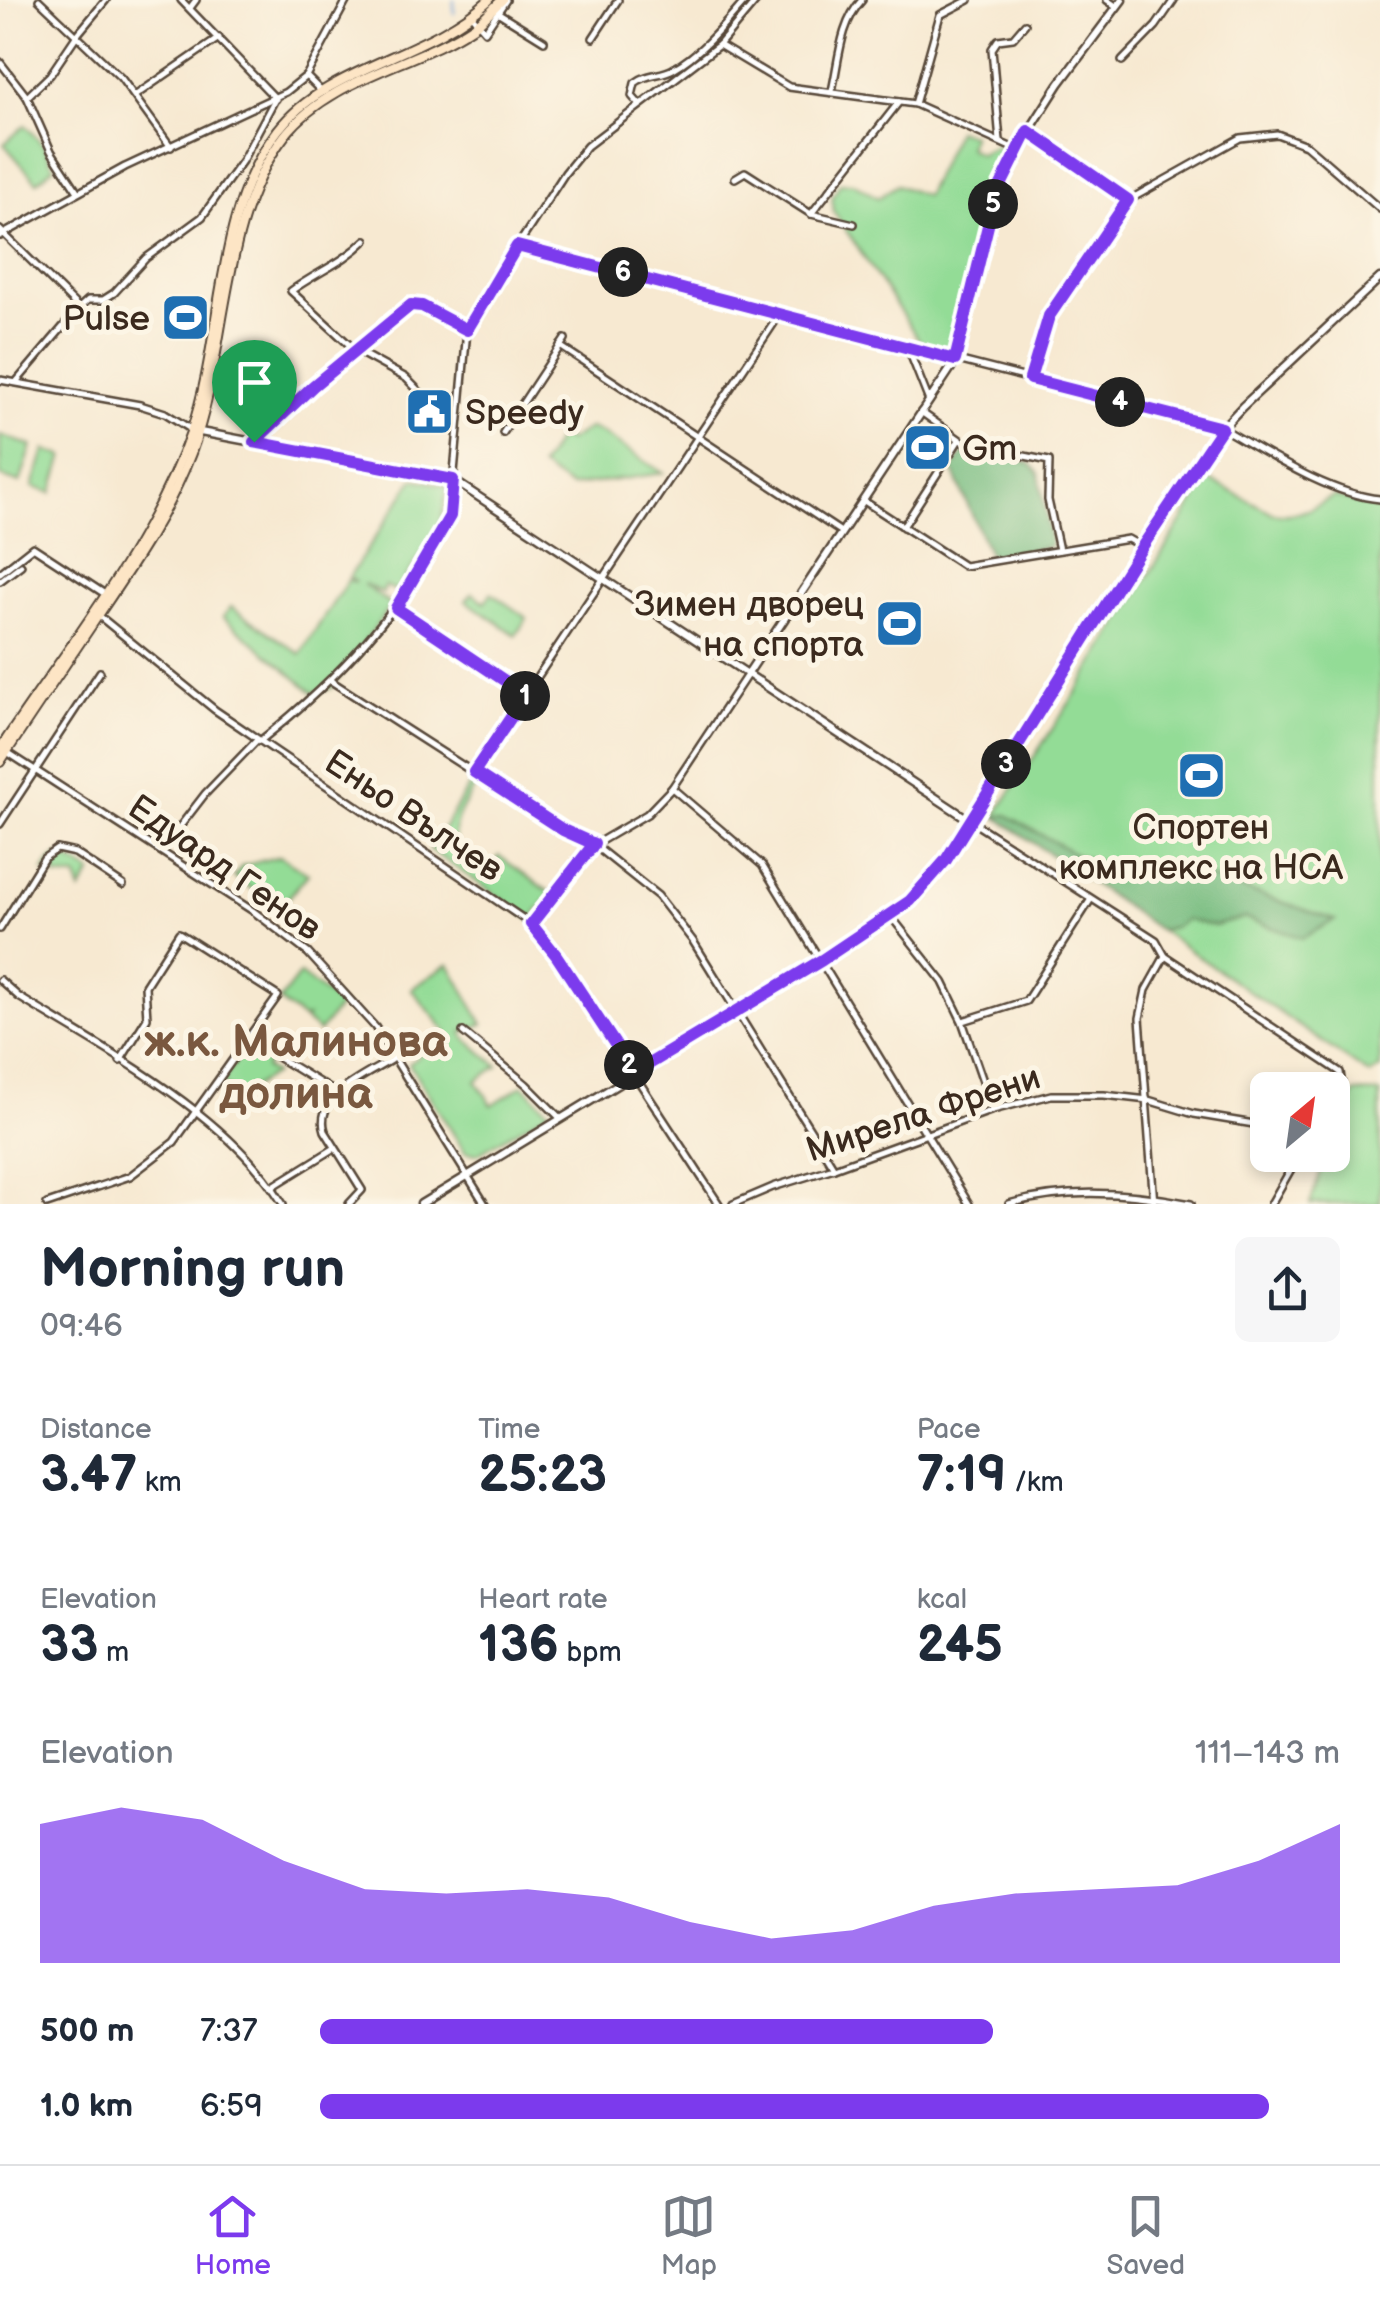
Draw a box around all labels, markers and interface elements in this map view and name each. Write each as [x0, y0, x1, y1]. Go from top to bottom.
pin: 5 [968, 179, 1018, 229]
text: 5 [985, 187, 1001, 220]
pin: 6 [598, 247, 648, 297]
text: 6 [615, 255, 631, 288]
sports icon: Pulse [159, 292, 211, 344]
place label: Pulse [63, 298, 150, 341]
pin [212, 340, 297, 443]
icon: arrive [227, 355, 282, 410]
pin: 4 [1095, 377, 1145, 427]
text: 4 [1112, 385, 1128, 418]
public building icon: Speedy [404, 386, 456, 438]
place label: Speedy [465, 392, 584, 435]
sports icon: Gm [901, 422, 953, 474]
place label: Gm [962, 428, 1017, 471]
place label: Зимен дворец на спорта [634, 584, 864, 667]
sports icon: Зимен дворец на спорта [873, 598, 925, 650]
pin: 1 [500, 671, 550, 721]
text: 1 [519, 679, 531, 712]
pin: 3 [981, 739, 1031, 789]
street label: Еньо Вълчев [316, 741, 510, 891]
text: 3 [998, 747, 1014, 780]
sports icon: Спортен комплекс на НСА [1175, 749, 1227, 801]
street label: Едуард Генов [119, 786, 329, 951]
place label: Спортен комплекс на НСА [1059, 807, 1344, 890]
district label: ж.к. Малинова долина [144, 1015, 449, 1122]
pin: 2 [604, 1040, 654, 1090]
text: 2 [621, 1048, 637, 1081]
street label: Мирела Френи [801, 1056, 1046, 1173]
north arrow [1250, 1072, 1350, 1172]
map controls [1250, 1072, 1350, 1172]
text: Morning run [40, 1236, 345, 1303]
button: share [1235, 1237, 1340, 1342]
text: 09:46 [40, 1307, 123, 1346]
text: Distance [40, 1413, 152, 1446]
text: Time [478, 1413, 540, 1446]
text: Pace [917, 1413, 981, 1446]
text: 3.47 [40, 1446, 137, 1506]
text: 25:23 [478, 1446, 607, 1506]
text: 7:19 [917, 1446, 1007, 1506]
text: km [137, 1466, 182, 1499]
text: /km [1007, 1466, 1064, 1499]
text: Elevation [40, 1583, 157, 1616]
text: Heart rate [478, 1583, 608, 1616]
text: kcal [917, 1583, 967, 1616]
text: 33 [40, 1616, 98, 1676]
text: 136 [478, 1616, 559, 1676]
text: 245 [917, 1616, 1003, 1676]
text: m [98, 1636, 129, 1669]
text: bpm [559, 1636, 622, 1669]
text: Elevation [40, 1734, 173, 1773]
text: 111–143 m [1195, 1734, 1340, 1773]
text: 500 m [40, 2012, 134, 2051]
text: 7:37 [200, 2012, 258, 2051]
text: 1.0 km [40, 2087, 133, 2126]
text: 6:59 [200, 2087, 263, 2126]
tab: Home [195, 2189, 271, 2282]
tab: Map [661, 2189, 717, 2282]
tab: Saved [1107, 2189, 1185, 2282]

